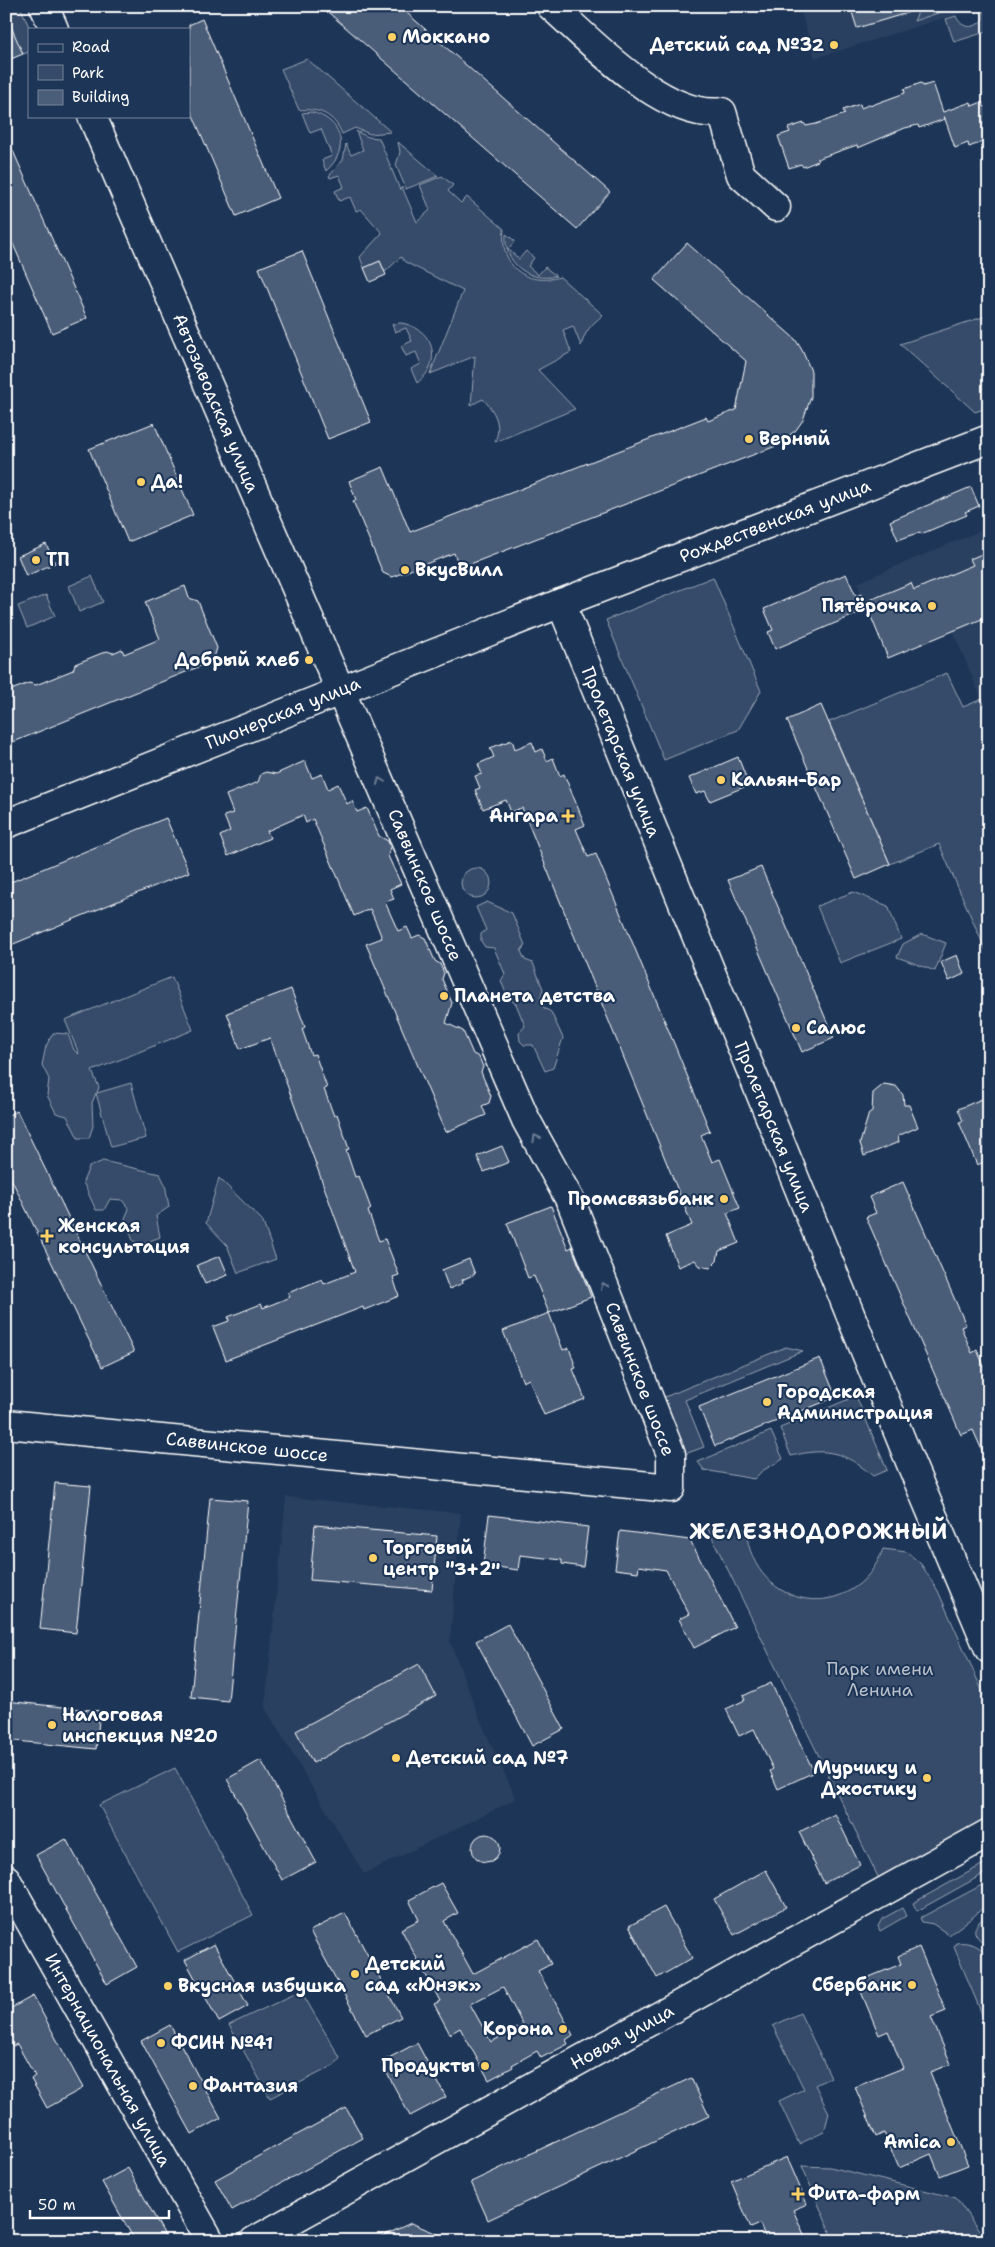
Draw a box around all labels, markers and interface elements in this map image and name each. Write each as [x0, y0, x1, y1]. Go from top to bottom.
place label: Моккано [402, 25, 490, 49]
legend [28, 28, 190, 118]
marker: Моккано [386, 31, 398, 43]
place label: Детский сад №32 [650, 33, 824, 57]
text: Road [72, 37, 110, 57]
marker: Детский сад №32 [828, 39, 840, 51]
text: Park [72, 63, 104, 83]
text: Building [72, 87, 129, 107]
street label: Автозаводская улица [167, 310, 265, 496]
place label: Верный [759, 427, 830, 451]
marker: Верный [743, 433, 755, 445]
place label: Да! [151, 470, 183, 494]
street label: Рождественская улица [676, 473, 874, 569]
marker: Да! [135, 476, 147, 488]
place label: ТП [46, 548, 70, 572]
marker: ТП [30, 554, 42, 566]
place label: ВкусВилл [415, 558, 503, 582]
marker: ВкусВилл [399, 564, 411, 576]
place label: Пятёрочка [822, 594, 923, 618]
marker: Пятёрочка [926, 600, 938, 612]
place label: Добрый хлеб [175, 648, 299, 672]
marker: Добрый хлеб [303, 654, 315, 666]
street label: Пролетарская улица [576, 663, 666, 841]
street label: Пионерская улица [202, 671, 364, 755]
place label: Кальян-Бар [731, 768, 841, 792]
marker: Кальян-Бар [715, 774, 727, 786]
one-way arrow [375, 777, 386, 786]
place label: Ангара [489, 804, 559, 828]
street label: Саввинское шоссе [382, 805, 468, 965]
marker: Ангара [562, 810, 574, 822]
place label: Планета детства [454, 984, 616, 1008]
marker: Планета детства [438, 990, 450, 1002]
place label: Салюс [806, 1016, 866, 1040]
marker: Салюс [790, 1022, 802, 1034]
street label: Пролетарская улица [729, 1038, 819, 1216]
one-way arrow [533, 1135, 543, 1144]
place label: Промсвязьбанк [568, 1187, 714, 1211]
marker: Промсвязьбанк [718, 1193, 730, 1205]
place label: Женская консультация [58, 1214, 190, 1259]
marker: Женская консультация [40, 1229, 54, 1243]
one-way arrow [600, 1282, 610, 1290]
street label: Саввинское шоссе [600, 1299, 680, 1459]
place label: Городская Администрация [777, 1380, 933, 1425]
marker: Городская Администрация [761, 1396, 773, 1408]
street label: Саввинское шоссе [165, 1427, 329, 1467]
district label: ЖЕЛЕЗНОДОРОЖНЫЙ [689, 1516, 949, 1546]
place label: Торговый центр "3+2" [383, 1536, 500, 1581]
marker: Торговый центр "3+2" [367, 1552, 379, 1564]
park label: Парк имени Ленина [826, 1657, 934, 1702]
place label: Налоговая инспекция №20 [62, 1703, 218, 1748]
marker: Налоговая инспекция №20 [46, 1719, 58, 1731]
place label: Детский сад №7 [406, 1746, 569, 1770]
marker: Детский сад №7 [390, 1752, 402, 1764]
place label: Мурчику и Джостику [813, 1756, 918, 1801]
marker: Мурчику и Джостику [921, 1772, 933, 1784]
street label: Интернациональная улица [39, 1949, 177, 2171]
place label: Детский сад «Юнэк» [365, 1952, 481, 1997]
marker: Детский сад «Юнэк» [349, 1968, 361, 1980]
place label: Сбербанк [812, 1973, 902, 1997]
place label: Вкусная избушка [178, 1974, 347, 1998]
marker: Сбербанк [906, 1979, 918, 1991]
marker: Вкусная избушка [162, 1980, 174, 1992]
street label: Новая улица [566, 1999, 678, 2075]
place label: Корона [483, 2017, 554, 2041]
marker: Корона [557, 2023, 569, 2035]
place label: ФСИН №41 [171, 2031, 273, 2055]
marker: ФСИН №41 [155, 2037, 167, 2049]
place label: Продукты [381, 2054, 475, 2078]
marker: Продукты [479, 2060, 491, 2072]
place label: Фантазия [203, 2074, 298, 2098]
marker: Фантазия [187, 2080, 199, 2092]
place label: Amica [884, 2130, 942, 2154]
marker: Amica [945, 2136, 957, 2148]
place label: Фита-фарм [808, 2182, 920, 2206]
scale bar [30, 2187, 169, 2219]
marker: Фита-фарм [792, 2188, 804, 2200]
text: 50 m [38, 2195, 76, 2215]

